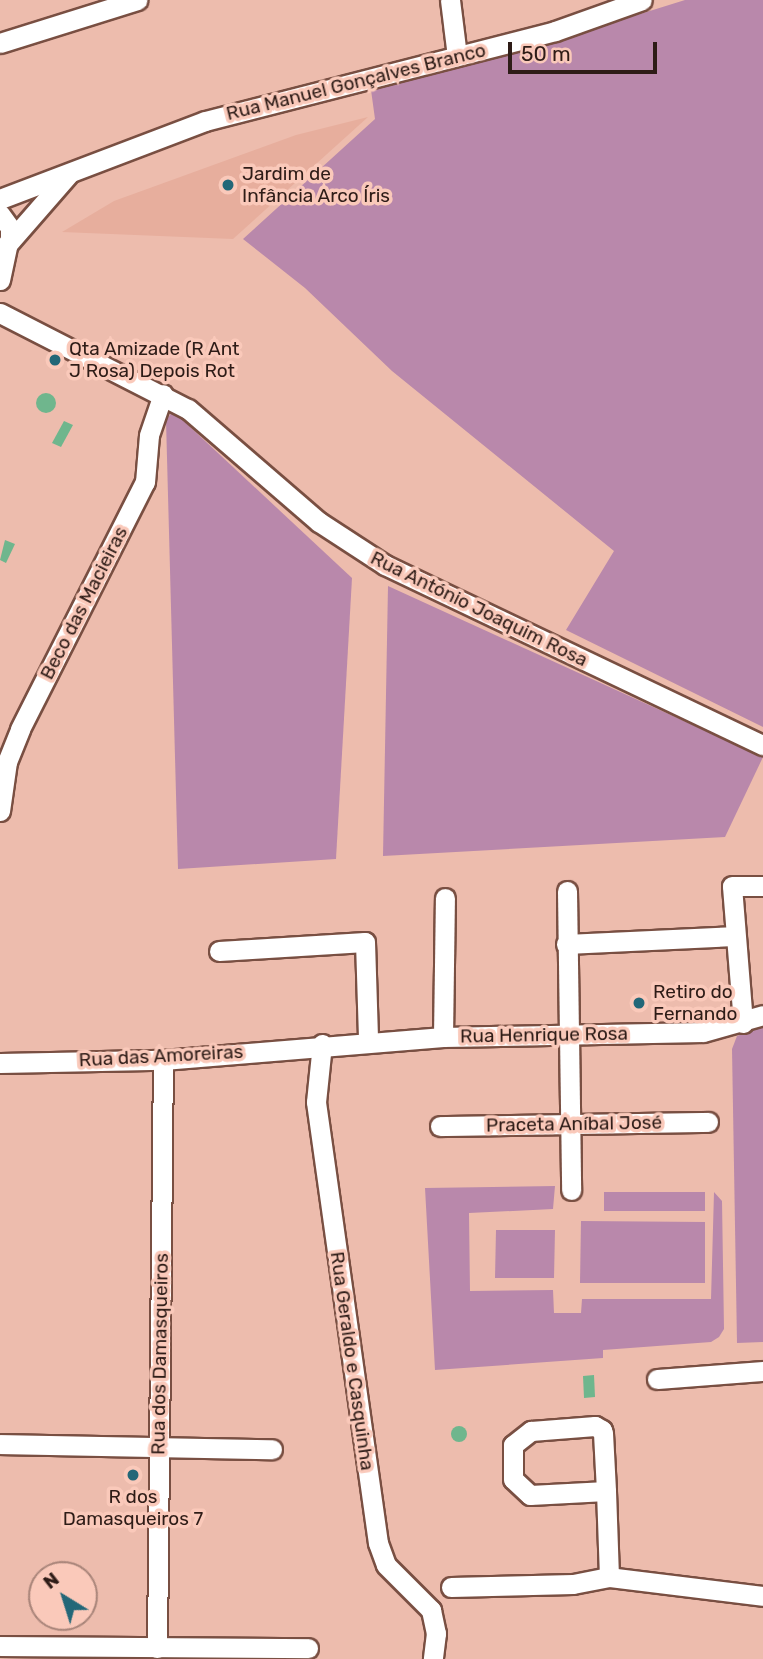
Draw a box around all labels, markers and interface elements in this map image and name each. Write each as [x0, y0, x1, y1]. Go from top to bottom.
scale bar [511, 28, 660, 72]
street label: Rua Manuel Gonçalves Branco [224, 39, 488, 125]
text: 50 m [521, 41, 571, 66]
place label: Jardim de Infância Arco Íris [242, 163, 390, 207]
marker: Jardim de Infância Arco Íris [220, 177, 236, 193]
place label: Qta Amizade (R Ant J Rosa) Depois Rot [69, 338, 240, 382]
marker: Qta Amizade (R Ant J Rosa) Depois Rot [47, 352, 63, 368]
street label: Beco das Macieiras [36, 523, 132, 683]
street label: Rua António Joaquim Rosa [367, 546, 591, 672]
place label: Retiro do Fernando [653, 981, 737, 1025]
marker: Retiro do Fernando [631, 995, 647, 1011]
street label: Rua Henrique Rosa [460, 1022, 628, 1048]
street label: Rua das Amoreiras [78, 1040, 244, 1072]
street label: Praceta Aníbal José [485, 1111, 663, 1137]
street label: Rua Geraldo e Casquinha [325, 1250, 379, 1472]
street label: Rua dos Damasqueiros [147, 1253, 173, 1455]
marker: R dos Damasqueiros 7 [125, 1467, 141, 1483]
place label: R dos Damasqueiros 7 [63, 1486, 203, 1530]
north arrow [28, 1561, 98, 1631]
text: N [39, 1567, 63, 1594]

